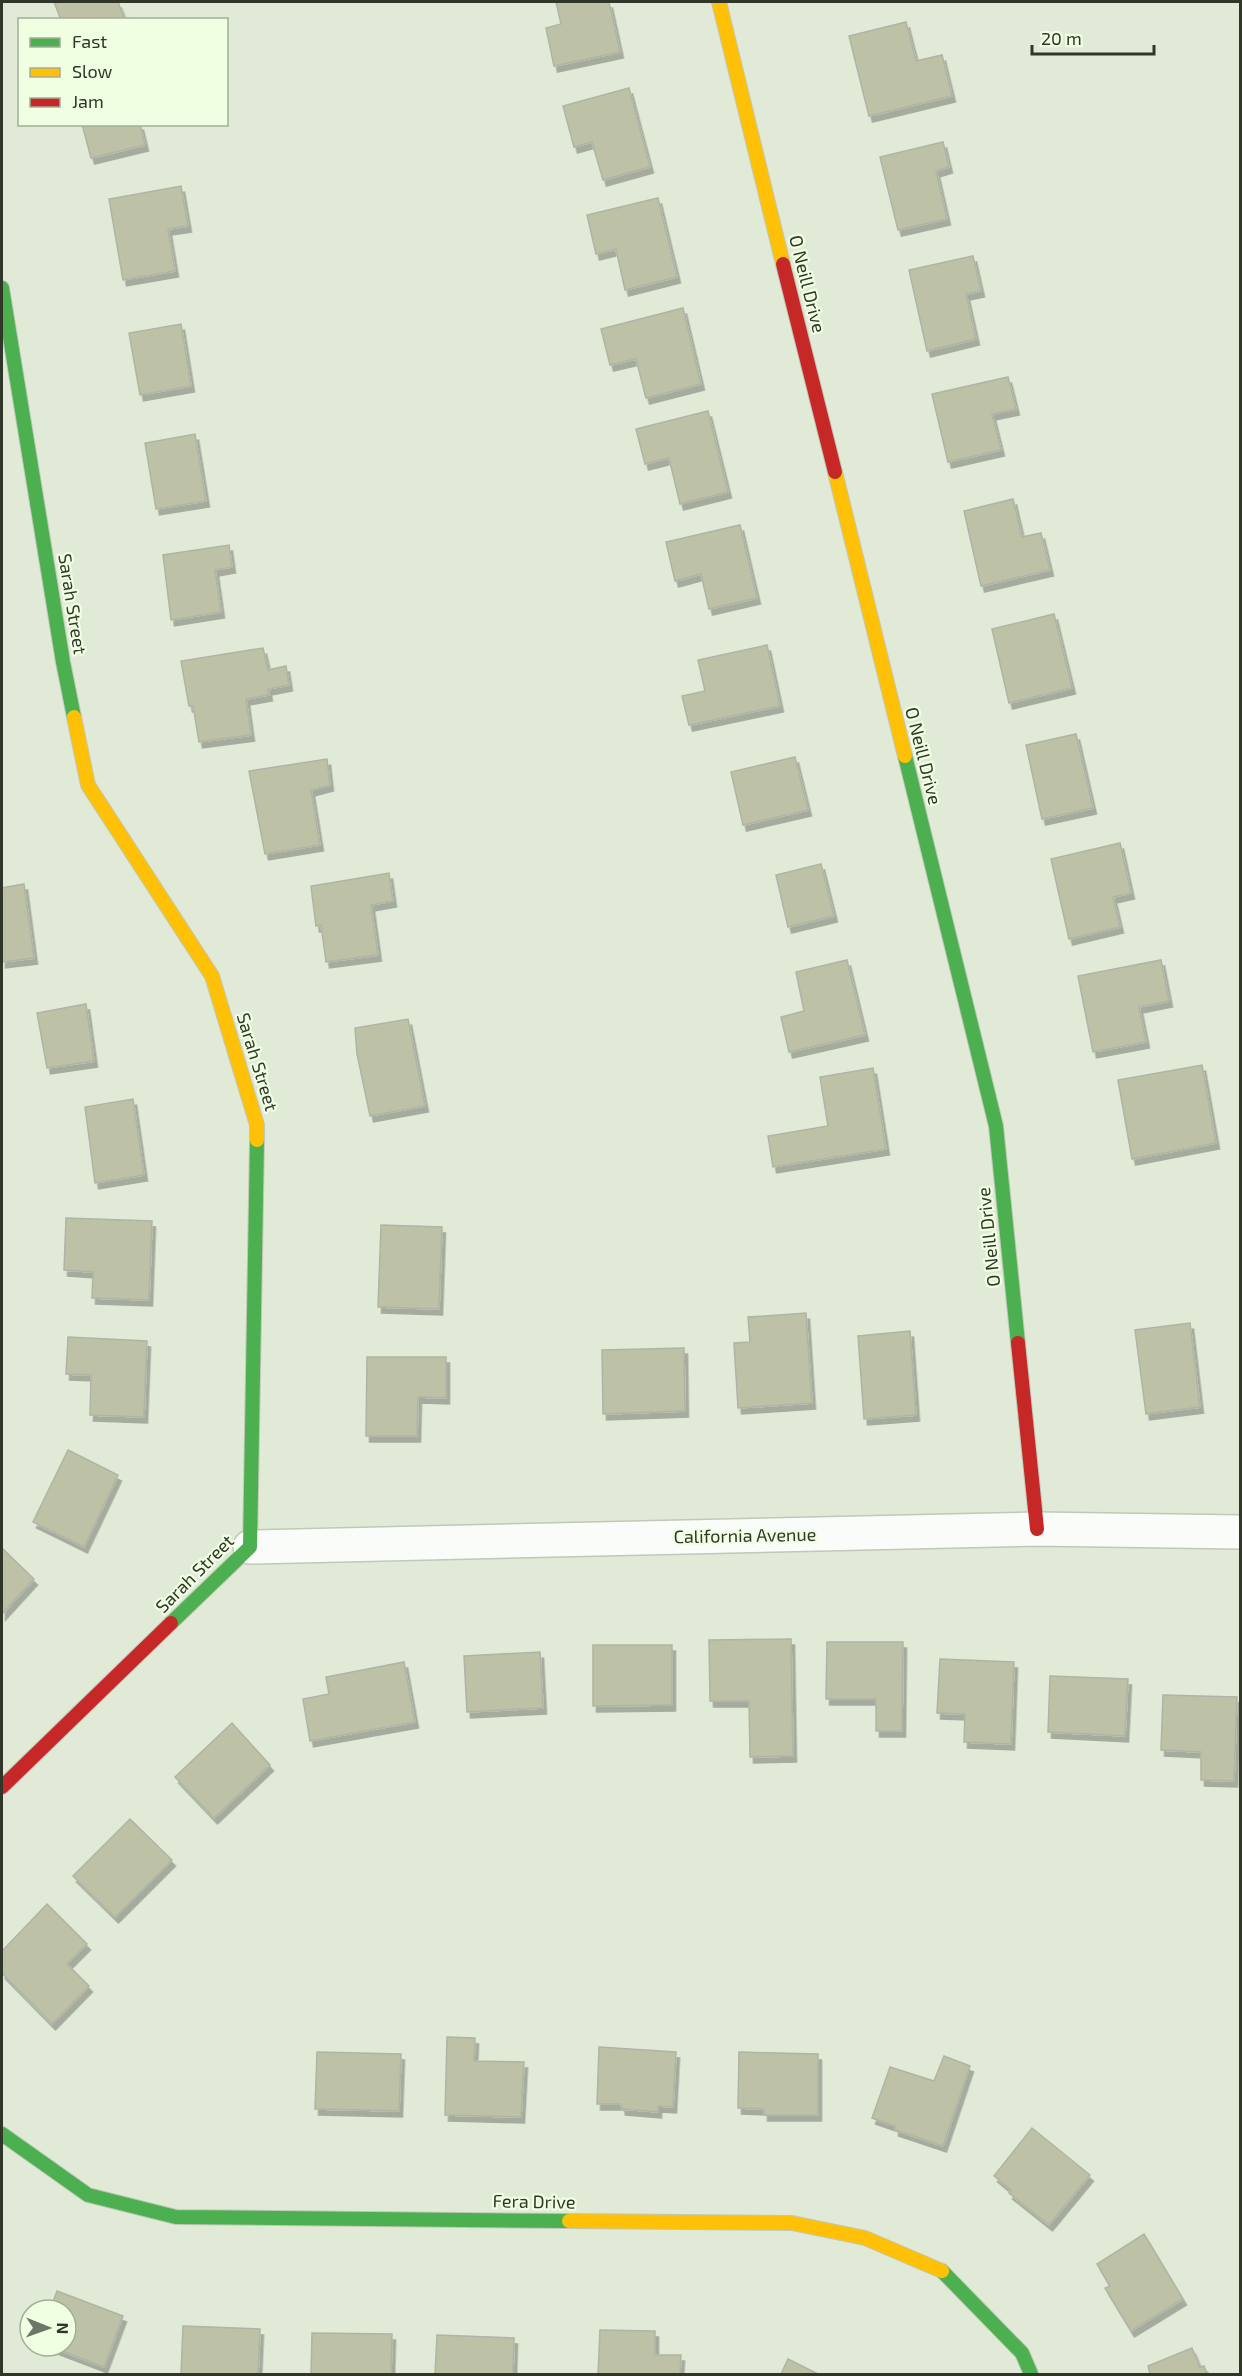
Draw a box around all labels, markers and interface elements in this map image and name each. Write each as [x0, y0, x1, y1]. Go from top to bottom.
legend [18, 18, 228, 126]
scale bar [1032, 18, 1154, 56]
text: 20 m [1041, 27, 1082, 49]
text: Fast [72, 30, 107, 52]
text: Slow [72, 60, 113, 82]
text: Jam [72, 90, 104, 112]
street label: O Neill Drive [785, 233, 831, 335]
street label: Sarah Street [54, 552, 92, 656]
street label: O Neill Drive [901, 705, 947, 807]
street label: Sarah Street [233, 1010, 283, 1114]
street label: O Neill Drive [972, 1186, 1004, 1288]
street label: California Avenue [673, 1523, 817, 1547]
street label: Sarah Street [151, 1530, 238, 1617]
street label: Fera Drive [492, 2189, 576, 2213]
north arrow [18, 2298, 78, 2358]
text: N [54, 2322, 73, 2334]

